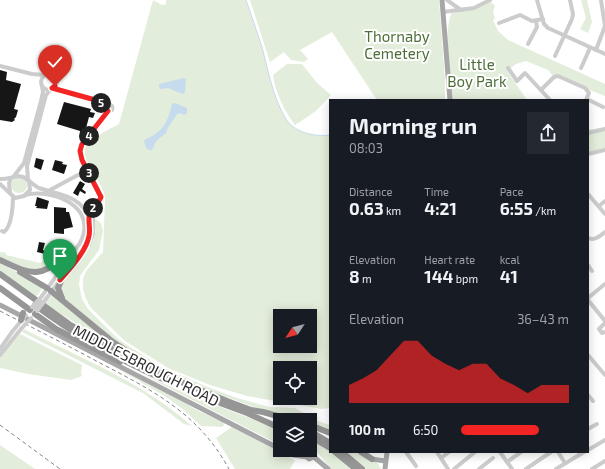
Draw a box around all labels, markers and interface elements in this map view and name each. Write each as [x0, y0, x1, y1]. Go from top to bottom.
park label: Thornaby Cemetery [364, 27, 430, 62]
pin [38, 45, 72, 86]
icon: check [44, 51, 66, 73]
park label: Little Boy Park [447, 55, 507, 90]
pin: 5 [91, 93, 111, 113]
text: 5 [98, 96, 104, 109]
text: Morning run [349, 112, 477, 138]
button: share [527, 112, 569, 154]
pin: 4 [79, 126, 99, 146]
text: 4 [85, 129, 93, 142]
text: 08:03 [349, 140, 383, 156]
pin: 3 [79, 163, 99, 183]
text: 3 [86, 166, 92, 179]
text: Distance [349, 185, 392, 198]
text: Time [424, 185, 449, 198]
text: Pace [500, 185, 523, 198]
pin: 2 [83, 198, 103, 218]
text: 0.63 [349, 198, 384, 218]
text: 4:21 [424, 198, 457, 218]
text: 6:55 [500, 198, 533, 218]
text: 2 [90, 201, 96, 214]
text: km [384, 204, 401, 217]
text: /km [533, 204, 556, 217]
pin [43, 239, 77, 280]
icon: arrive [49, 245, 71, 267]
text: Elevation [349, 253, 396, 266]
text: Heart rate [424, 253, 475, 266]
text: kcal [500, 253, 520, 266]
text: 8 [349, 266, 360, 286]
text: 144 [424, 266, 453, 286]
text: 41 [500, 266, 518, 286]
text: m [360, 272, 372, 285]
text: bpm [453, 272, 478, 285]
north arrow [273, 309, 317, 353]
map controls [273, 309, 317, 457]
text: Elevation [349, 311, 404, 327]
text: 36–43 m [517, 311, 569, 327]
street label: MIDDLESBROUGH ROAD [70, 320, 222, 410]
button: locate [273, 361, 317, 405]
button: layers [273, 413, 317, 457]
text: 100 m [349, 422, 385, 438]
text: 6:50 [413, 422, 438, 438]

